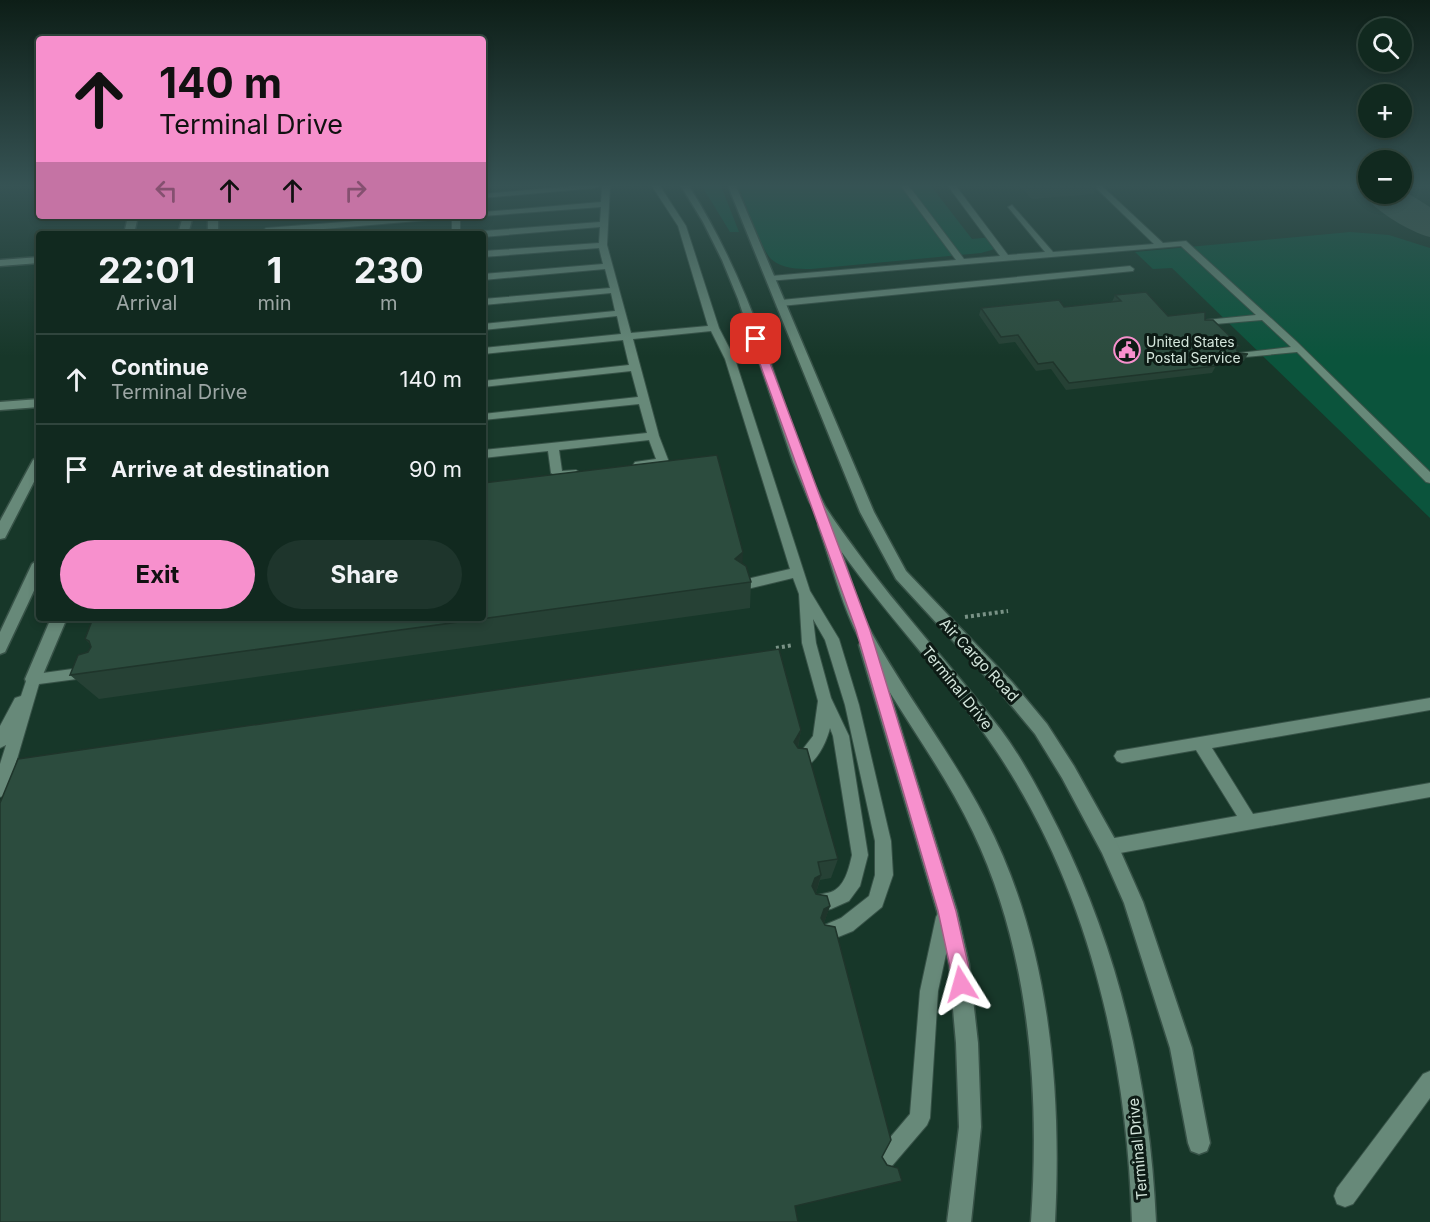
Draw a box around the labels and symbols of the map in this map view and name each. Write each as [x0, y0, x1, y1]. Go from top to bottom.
pin [730, 313, 781, 364]
place label: United States Postal Service [1146, 333, 1241, 366]
public building icon: United States Postal Service [1112, 335, 1142, 365]
street label: Air Cargo Road [936, 614, 1023, 705]
street label: Terminal Drive [918, 642, 997, 733]
position arrow [929, 952, 993, 1016]
street label: Terminal Drive [1124, 1097, 1151, 1201]

